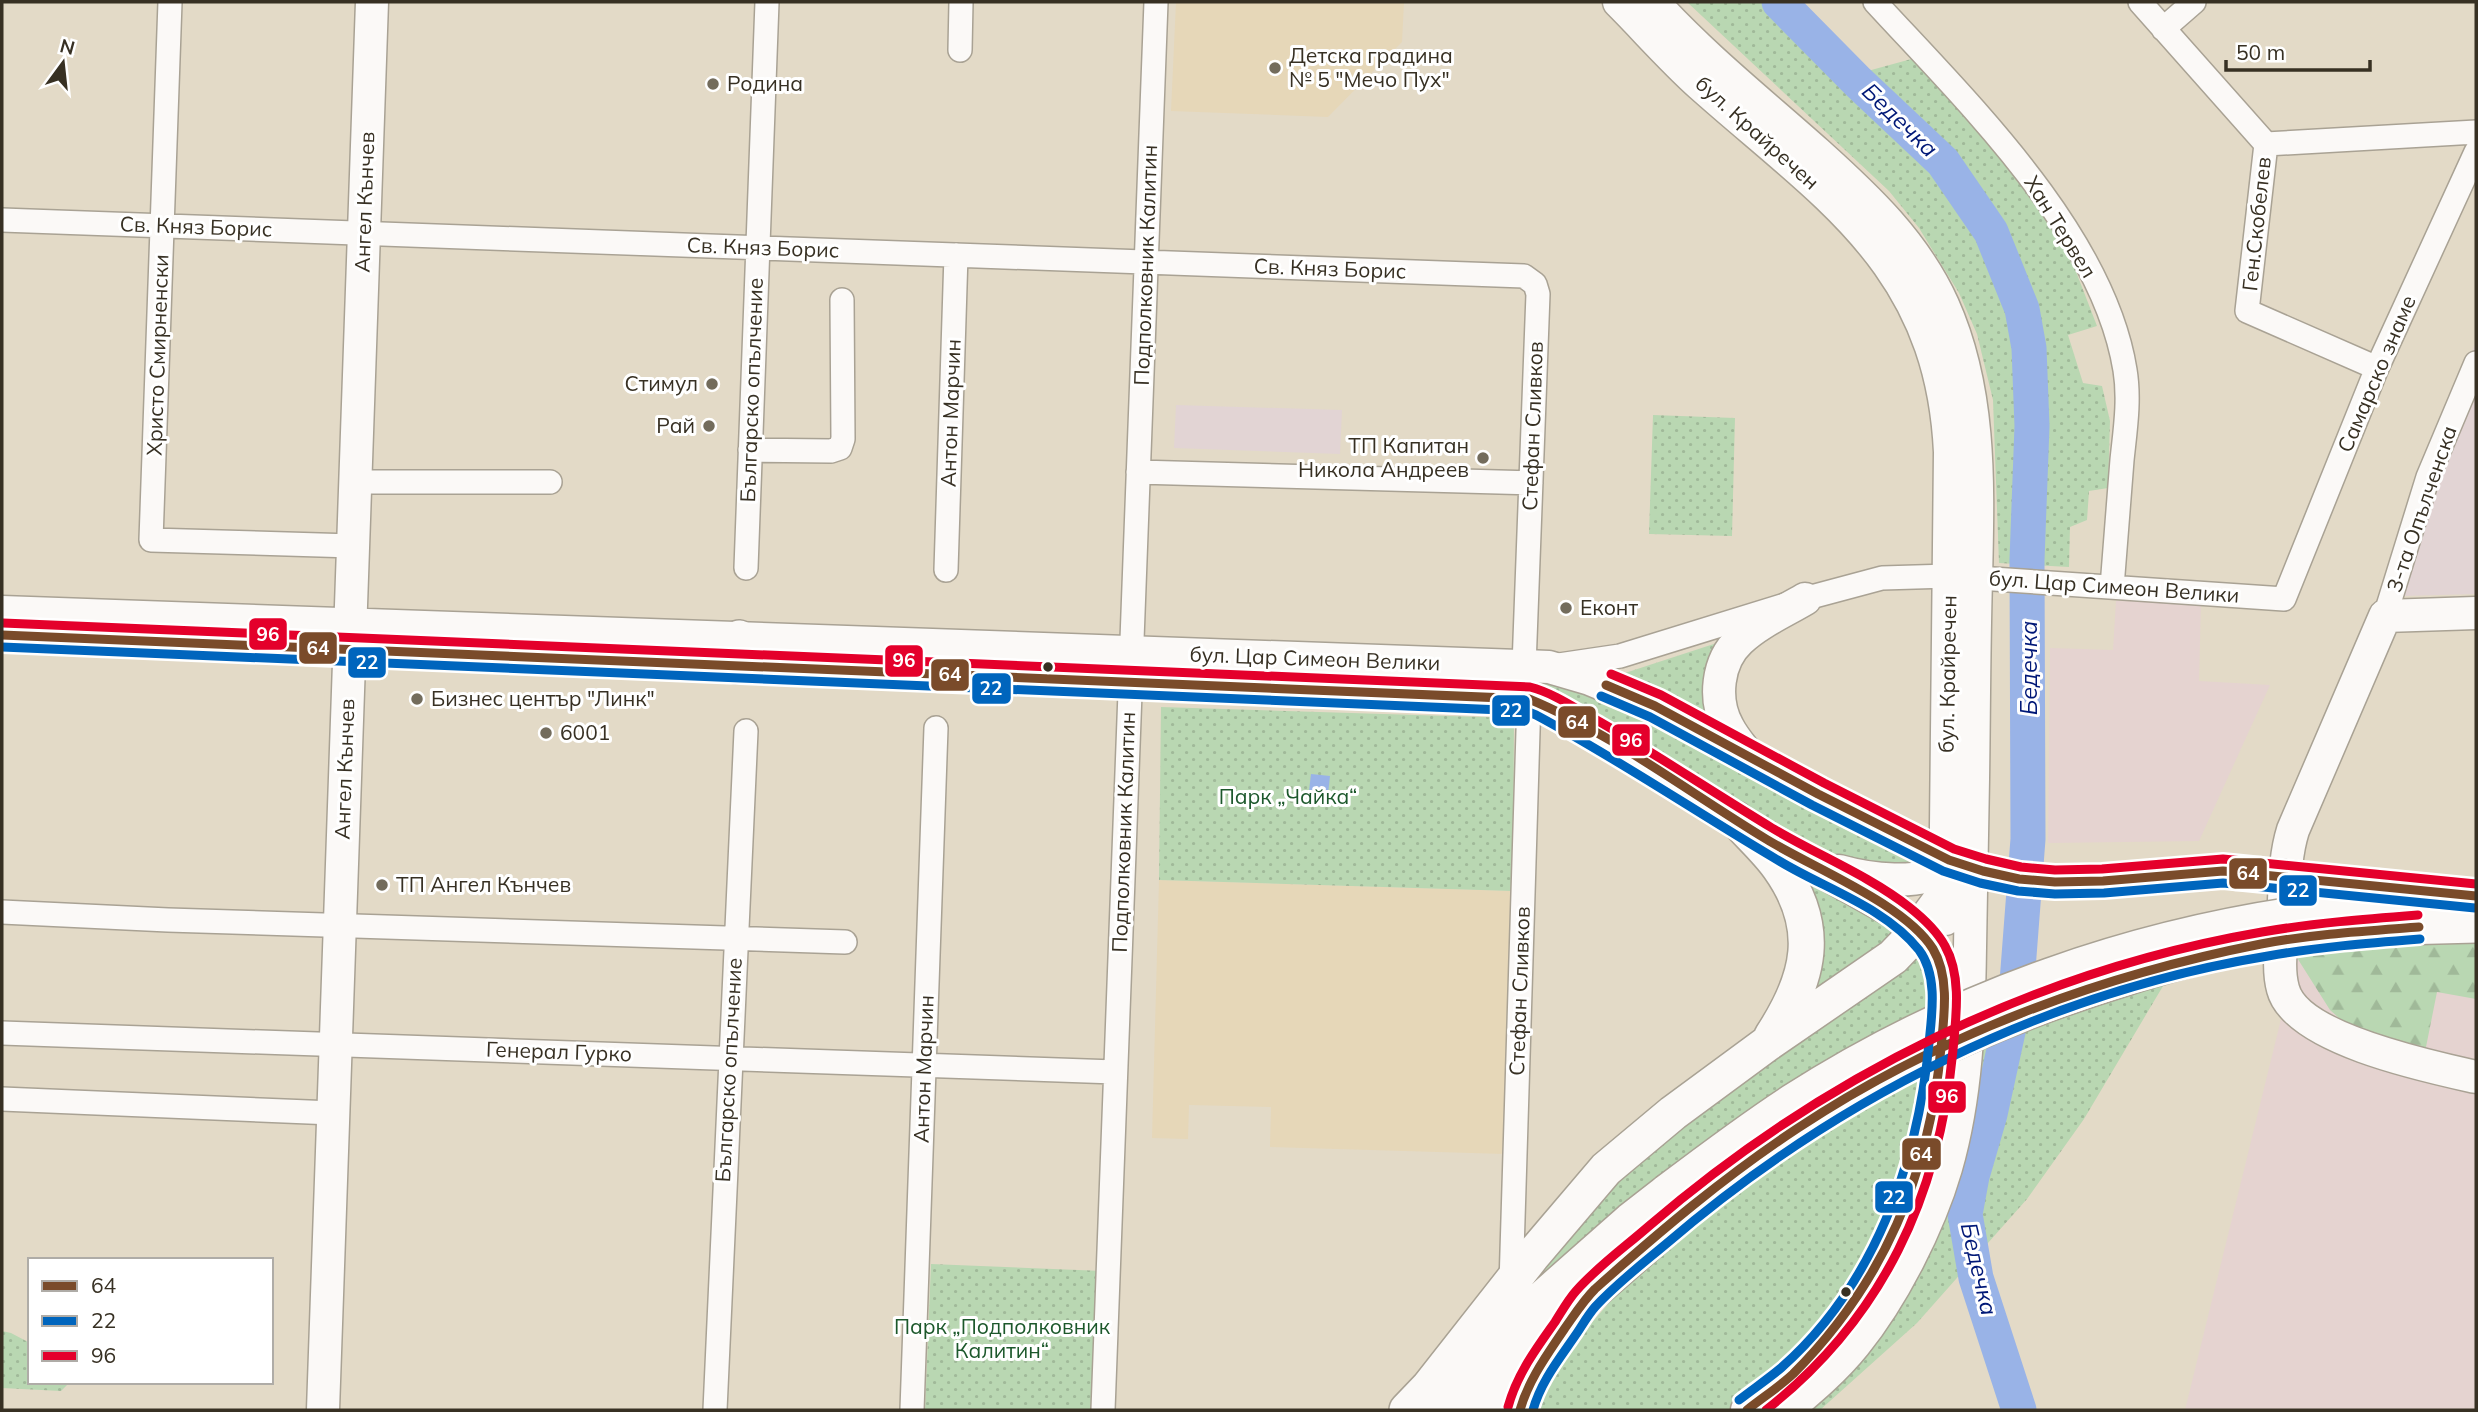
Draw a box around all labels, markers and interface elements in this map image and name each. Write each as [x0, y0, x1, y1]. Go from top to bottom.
north arrow [28, 28, 98, 98]
scale bar [2226, 28, 2370, 72]
text: N [57, 33, 77, 60]
text: 50 m [2236, 39, 2285, 65]
place label: Детска градина № 5 "Мечо Пух" [1289, 42, 1453, 92]
marker: Детска градина № 5 "Мечо Пух" [1267, 60, 1283, 76]
place label: Родина [727, 70, 803, 96]
street label: бул. Крайречен [1690, 70, 1825, 195]
marker: Родина [705, 76, 721, 92]
water label: Бедечка [1856, 76, 1944, 163]
street label: Ангел Кънчев [349, 131, 379, 273]
street label: Подполковник Калитин [1128, 144, 1162, 386]
street label: Ген.Скобелев [2236, 155, 2276, 292]
street label: Хан Тервел [2019, 171, 2103, 282]
street label: Св. Княз Борис [119, 210, 273, 242]
street label: Св. Княз Борис [686, 231, 840, 263]
street label: Св. Княз Борис [1253, 252, 1407, 284]
street label: Христо Смирненски [140, 254, 174, 456]
street label: Българско опълчение [734, 277, 768, 503]
street label: Самарско знаме [2331, 291, 2421, 456]
street label: Антон Марчин [934, 338, 966, 488]
street label: Стефан Сливков [1516, 341, 1548, 511]
place label: Стимул [624, 370, 698, 396]
marker: Стимул [704, 376, 720, 392]
place label: Рай [656, 412, 695, 438]
marker: Рай [701, 418, 717, 434]
street label: 3-та Опълченска [2380, 422, 2462, 595]
place label: ТП Капитан Никола Андреев [1298, 432, 1469, 482]
marker: ТП Капитан Никола Андреев [1475, 450, 1491, 466]
street label: бул. Цар Симеон Велики [1988, 564, 2240, 608]
place label: Еконт [1580, 594, 1638, 620]
street label: бул. Крайречен [1933, 595, 1961, 753]
marker: Еконт [1558, 600, 1574, 616]
line badge: 96 [248, 617, 288, 651]
water label: Бедечка [2014, 621, 2043, 715]
text: 96 [257, 622, 279, 646]
line badge: 64 [298, 631, 338, 665]
text: 64 [307, 636, 330, 660]
street label: бул. Цар Симеон Велики [1189, 641, 1441, 675]
line badge: 96 [884, 644, 924, 678]
line badge: 22 [347, 646, 387, 679]
text: 96 [893, 648, 915, 672]
text: 22 [356, 650, 378, 674]
line badge: 64 [930, 658, 970, 692]
unlabelled marker [1041, 660, 1055, 674]
text: 64 [939, 662, 962, 686]
line badge: 22 [971, 672, 1012, 705]
text: 22 [980, 676, 1002, 700]
place label: Бизнес център "Линк" [431, 685, 655, 711]
marker: Бизнес център "Линк" [409, 691, 425, 707]
line badge: 22 [1491, 694, 1531, 727]
street label: Ангел Кънчев [329, 698, 359, 840]
text: 22 [1500, 698, 1522, 722]
line badge: 64 [1557, 705, 1597, 739]
text: 64 [1566, 710, 1589, 734]
street label: Подполковник Калитин [1106, 711, 1140, 953]
place label: 6001 [560, 719, 610, 745]
line badge: 96 [1611, 723, 1651, 757]
marker: 6001 [538, 725, 554, 741]
text: 96 [1620, 728, 1642, 752]
park label: Парк „Чайка“ [1219, 783, 1357, 809]
line badge: 64 [2228, 857, 2268, 890]
text: 64 [2237, 861, 2260, 885]
place label: ТП Ангел Кънчев [396, 871, 571, 897]
line badge: 22 [2278, 874, 2318, 907]
marker: ТП Ангел Кънчев [374, 877, 390, 893]
text: 22 [2287, 878, 2309, 902]
street label: Стефан Сливков [1503, 906, 1535, 1076]
street label: Българско опълчение [709, 957, 747, 1183]
street label: Антон Марчин [907, 994, 939, 1144]
street label: Генерал Гурко [486, 1035, 632, 1067]
line badge: 96 [1927, 1080, 1967, 1114]
text: 96 [1936, 1084, 1958, 1108]
line badge: 64 [1901, 1137, 1942, 1171]
text: 64 [1910, 1142, 1933, 1166]
line badge: 22 [1874, 1180, 1914, 1214]
text: 22 [1883, 1185, 1905, 1209]
water label: Бедечка [1955, 1220, 2004, 1318]
legend [28, 1258, 273, 1384]
text: 64 [91, 1272, 117, 1298]
unlabelled marker [1839, 1285, 1853, 1299]
text: 22 [91, 1307, 116, 1333]
park label: Парк „Подполковник Калитин“ [894, 1313, 1111, 1363]
text: 96 [91, 1342, 116, 1368]

